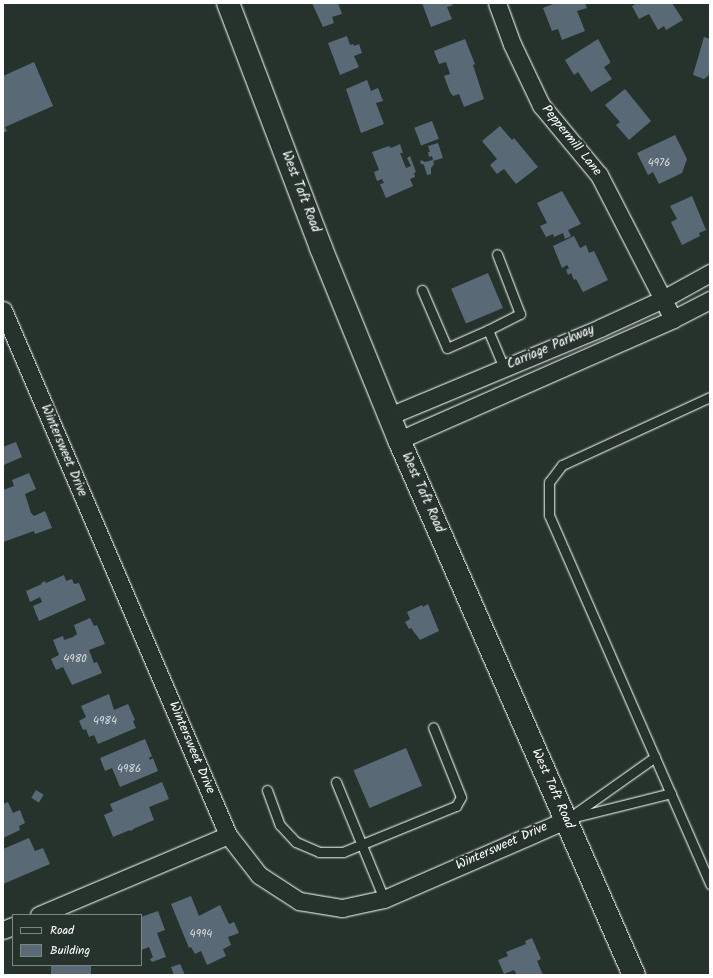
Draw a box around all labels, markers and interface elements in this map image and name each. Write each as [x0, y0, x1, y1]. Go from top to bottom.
street label: Peppermill Lane [538, 102, 604, 180]
street label: West Taft Road [277, 149, 323, 235]
house number: 4976 [648, 156, 670, 170]
street label: Carriage Parkway [505, 323, 597, 373]
street label: Wintersweet Drive [37, 403, 89, 499]
street label: West Taft Road [397, 451, 447, 535]
house number: 4980 [63, 652, 87, 666]
street label: Wintersweet Drive [165, 700, 217, 796]
house number: 4984 [93, 714, 117, 728]
street label: West Taft Road [527, 747, 577, 831]
house number: 4986 [117, 762, 141, 776]
street label: Wintersweet Drive [454, 820, 550, 874]
legend [12, 914, 142, 966]
text: Road [50, 921, 74, 940]
house number: 4994 [190, 927, 212, 941]
text: Building [50, 941, 90, 960]

